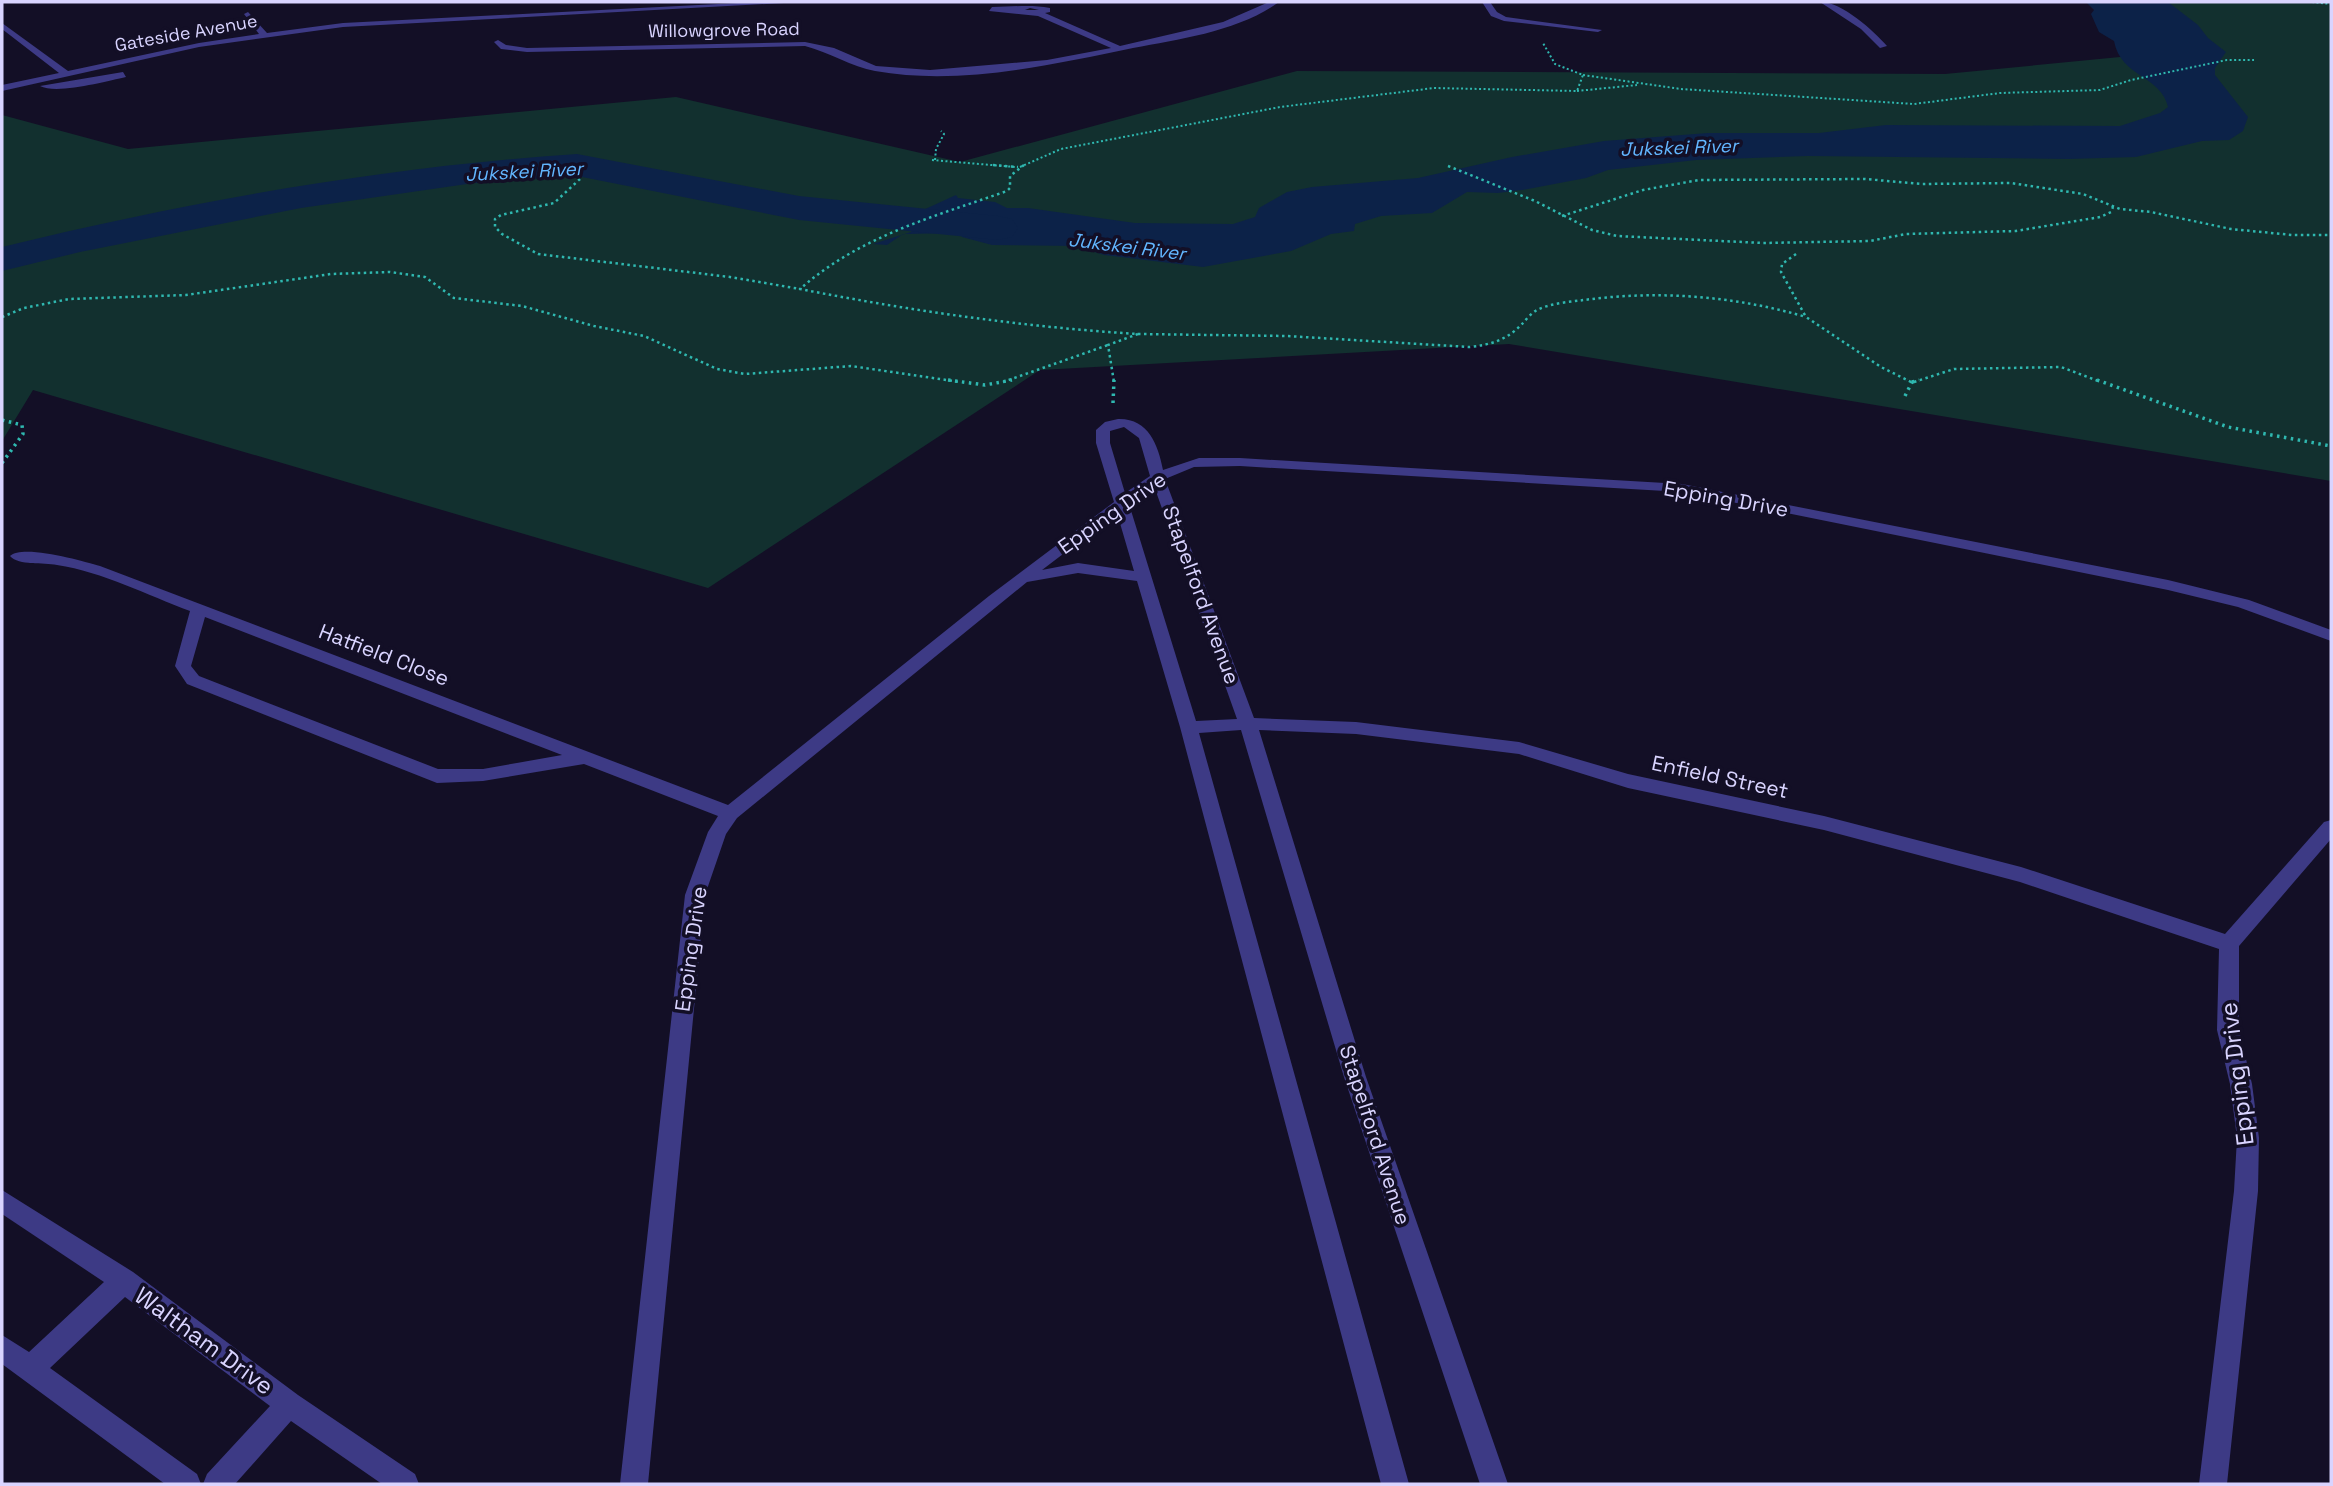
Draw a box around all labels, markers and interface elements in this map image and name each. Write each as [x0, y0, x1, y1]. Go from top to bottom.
street label: Gateside Avenue [113, 9, 259, 56]
street label: Willowgrove Road [648, 17, 800, 42]
water label: Jukskei River [1620, 133, 1740, 162]
water label: Jukskei River [465, 156, 585, 187]
water label: Jukskei River [1067, 227, 1189, 266]
street label: Epping Drive [1052, 465, 1171, 560]
street label: Epping Drive [1662, 474, 1791, 523]
street label: Stapelford Avenue [1157, 502, 1246, 688]
street label: Hatfield Close [315, 617, 453, 692]
street label: Enfield Street [1649, 749, 1791, 804]
street label: Epping Drive [668, 885, 713, 1013]
street label: Epping Drive [2212, 1001, 2261, 1147]
street label: Stapelford Avenue [1334, 1041, 1417, 1228]
street label: Waltham Drive [129, 1280, 280, 1401]

